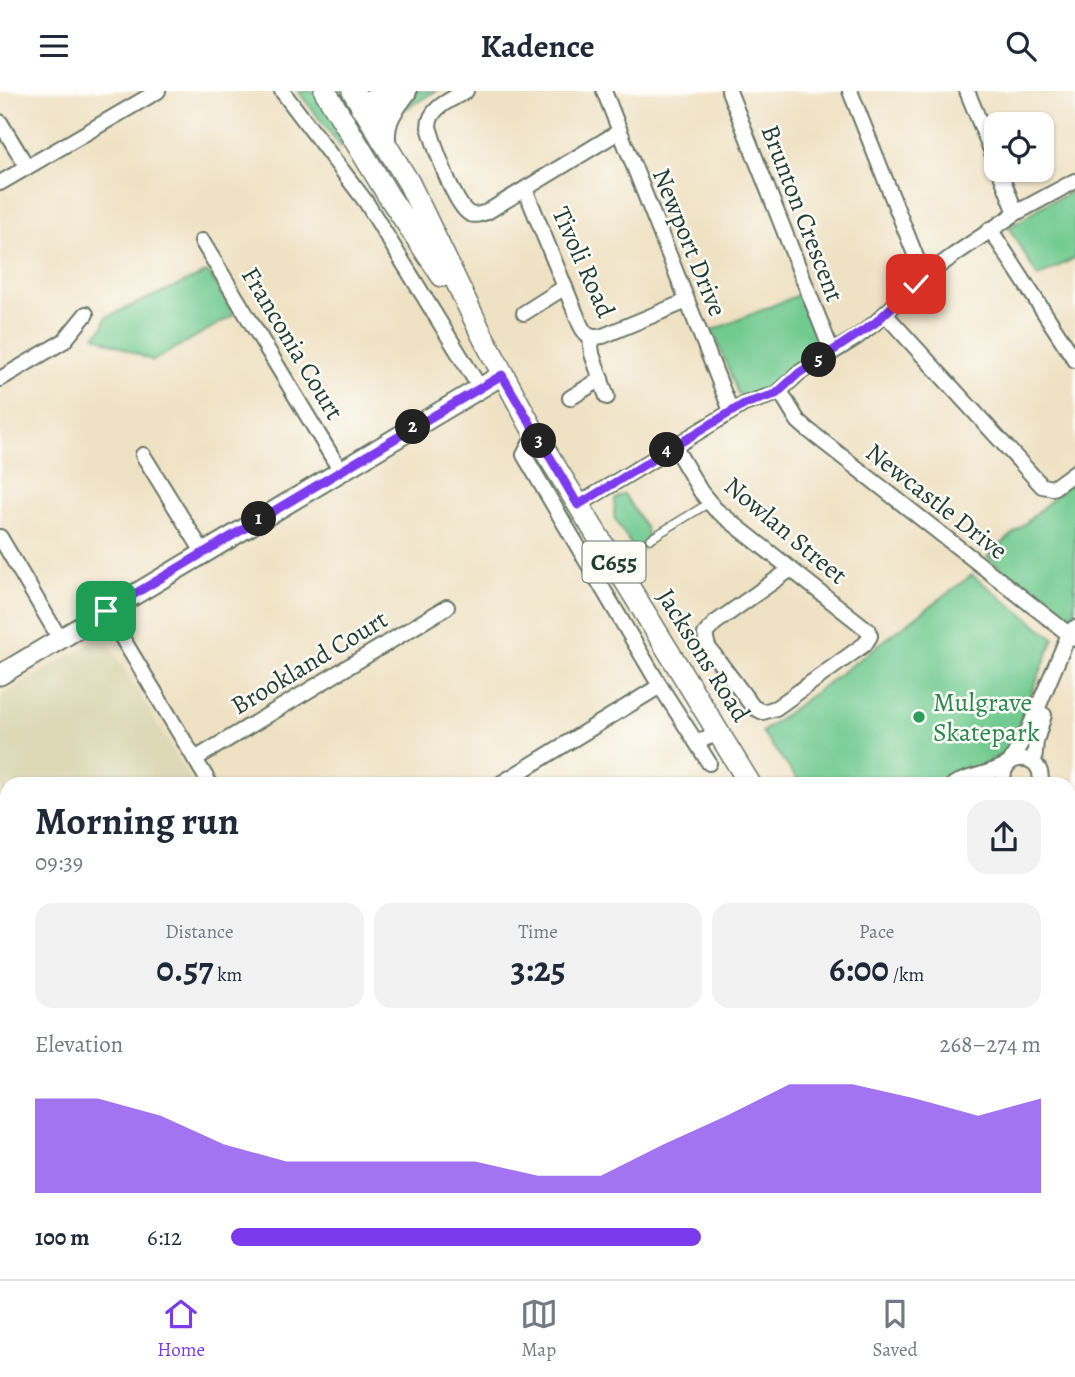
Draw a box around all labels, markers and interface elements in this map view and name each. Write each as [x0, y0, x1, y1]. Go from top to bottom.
text: Kadence [480, 24, 595, 68]
icon: menu [35, 27, 73, 65]
icon: search [1002, 27, 1040, 65]
map controls [984, 112, 1054, 182]
button: locate [984, 112, 1054, 182]
street label: Brunton Crescent [753, 120, 853, 307]
street label: Newport Drive [644, 163, 735, 321]
street label: Tivoli Road [544, 201, 624, 323]
pin [886, 254, 946, 314]
street label: Franconia Court [233, 260, 352, 427]
icon: check [897, 265, 935, 303]
pin: 5 [802, 343, 836, 377]
text: 5 [814, 346, 823, 372]
pin: 2 [396, 409, 430, 445]
text: 2 [408, 413, 417, 439]
pin: 3 [522, 423, 556, 459]
text: 3 [534, 427, 543, 453]
pin: 4 [650, 433, 684, 467]
street label: Newcastle Drive [858, 435, 1015, 568]
text: 4 [662, 436, 671, 462]
street label: Nowlan Street [717, 469, 855, 593]
pin: 1 [242, 501, 276, 537]
text: 1 [255, 505, 262, 531]
road number: C655 [582, 541, 646, 583]
pin [76, 581, 136, 641]
street label: Jacksons Road [649, 582, 758, 729]
icon: arrive [87, 592, 125, 630]
street label: Brookland Court [224, 602, 394, 723]
place label: Mulgrave Skatepark [933, 685, 1040, 750]
marker: Mulgrave Skatepark [911, 709, 927, 725]
text: Morning run [35, 795, 239, 847]
button: share [967, 800, 1041, 874]
text: 09:39 [35, 847, 83, 878]
text: Distance [165, 919, 233, 945]
text: Time [518, 919, 558, 945]
text: Pace [859, 919, 894, 945]
text: 0.57 [156, 945, 213, 993]
text: 3:25 [510, 945, 566, 993]
text: 6:00 [829, 945, 889, 993]
text: km [213, 962, 242, 988]
text: /km [889, 962, 924, 988]
text: Elevation [35, 1029, 123, 1060]
text: 268–274 m [940, 1029, 1041, 1060]
text: 100 m [35, 1222, 90, 1253]
text: 6:12 [147, 1222, 182, 1253]
tab: Home [157, 1295, 205, 1363]
tab: Map [520, 1295, 558, 1363]
tab: Saved [873, 1295, 918, 1363]

